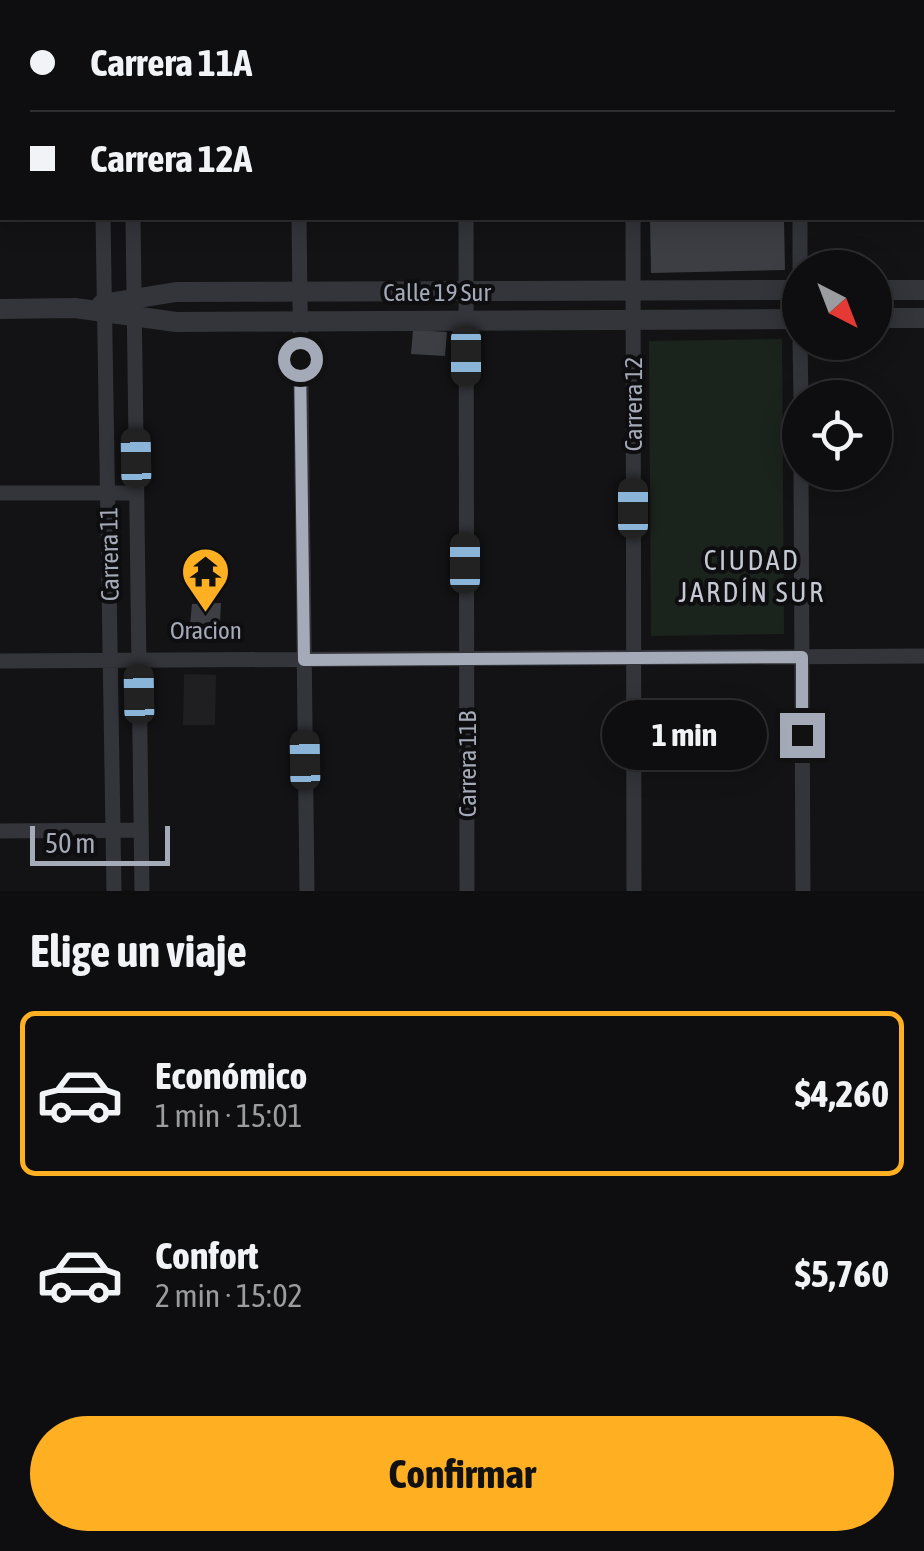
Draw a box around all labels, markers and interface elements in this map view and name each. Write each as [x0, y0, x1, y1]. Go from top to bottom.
text: Carrera 11A [90, 41, 252, 84]
text: Carrera 12A [90, 137, 252, 180]
north arrow [782, 250, 892, 360]
map controls [782, 250, 892, 490]
street label: Calle 19 Sur [383, 278, 491, 306]
car [451, 326, 481, 386]
route start [278, 337, 323, 382]
street label: Carrera 12 [619, 357, 647, 451]
button: locate [782, 380, 892, 490]
car [120, 428, 152, 488]
car [618, 478, 648, 538]
street label: Carrera 11 [94, 507, 124, 601]
car [450, 533, 480, 593]
district label: CIUDAD JARDÍN SUR [678, 544, 826, 608]
temple icon: Oracion [180, 546, 232, 614]
place label: Oracion [170, 616, 242, 644]
car [123, 664, 155, 724]
callout: 1 min [602, 700, 767, 770]
street label: Carrera 11B [453, 711, 481, 817]
route end [780, 713, 825, 758]
text: 1 min [652, 716, 717, 753]
car [289, 730, 321, 790]
scale bar [30, 821, 170, 866]
text: 50 m [45, 827, 95, 859]
text: Elige un viaje [30, 925, 247, 977]
icon: car [35, 1049, 125, 1139]
text: Económico [155, 1054, 307, 1097]
text: $4,260 [795, 1072, 889, 1115]
text: 1 min · 15:01 [155, 1097, 302, 1134]
icon: car [35, 1229, 125, 1319]
text: Confort [155, 1234, 259, 1277]
text: $5,760 [795, 1252, 889, 1295]
text: 2 min · 15:02 [155, 1277, 302, 1314]
button: Confirmar [30, 1416, 894, 1531]

